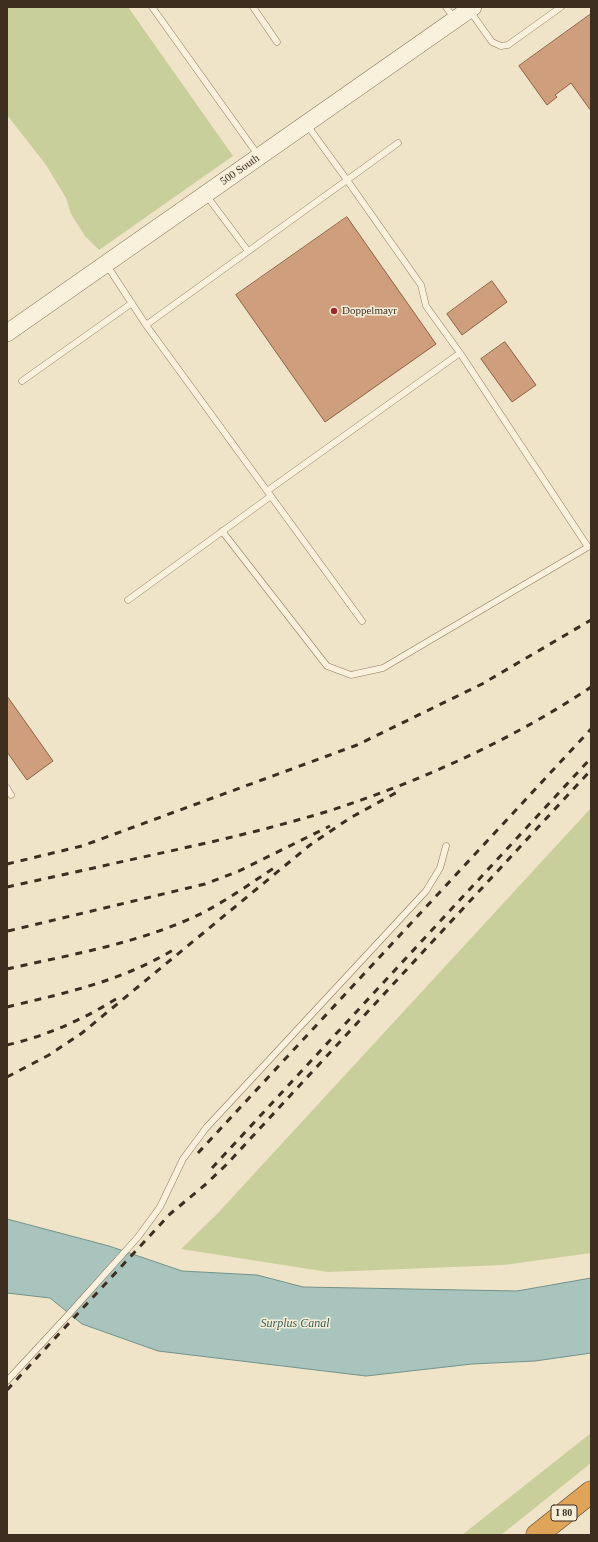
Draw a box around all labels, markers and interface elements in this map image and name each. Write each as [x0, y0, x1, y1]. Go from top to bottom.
street label: 500 South [218, 152, 262, 188]
place label: Doppelmayr [342, 304, 397, 318]
marker: Doppelmayr [329, 306, 339, 316]
water label: Surplus Canal [260, 1317, 330, 1331]
road number: I 80 [551, 1505, 577, 1521]

